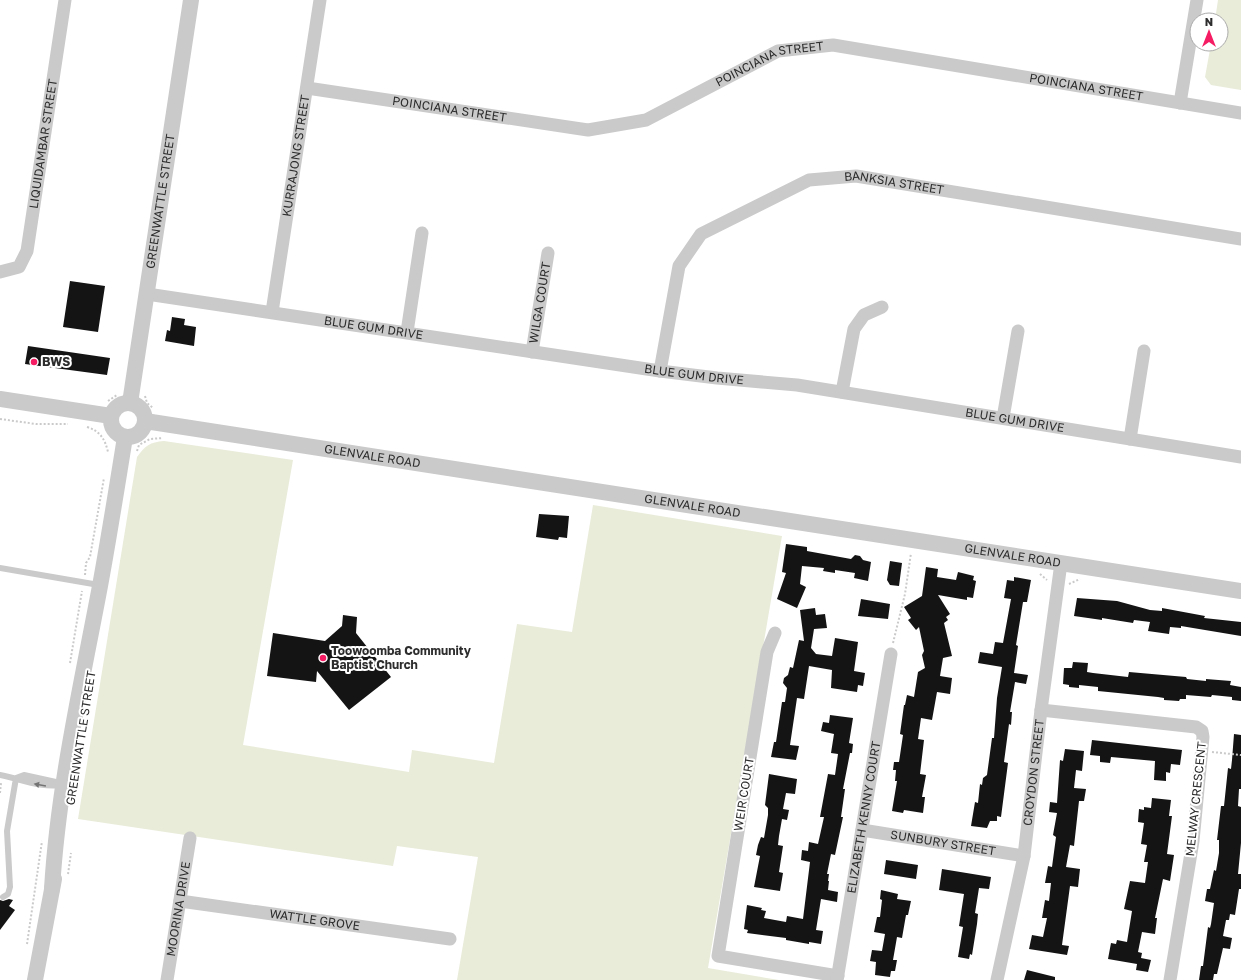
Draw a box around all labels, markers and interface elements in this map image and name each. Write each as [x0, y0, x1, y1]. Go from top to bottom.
north arrow [1189, 12, 1229, 52]
text: N [1205, 15, 1213, 28]
street label: POINCIANA STREET [713, 38, 825, 89]
street label: POINCIANA STREET [1028, 70, 1145, 104]
street label: LIQUIDAMBAR STREET [26, 77, 60, 210]
street label: KURRAJONG STREET [279, 93, 312, 218]
street label: POINCIANA STREET [391, 93, 508, 125]
street label: GREENWATTLE STREET [142, 132, 178, 270]
street label: BANKSIA STREET [843, 168, 946, 197]
street label: WILGA COURT [526, 260, 554, 344]
street label: BLUE GUM DRIVE [323, 313, 424, 342]
place label: BWS [42, 354, 70, 369]
marker: BWS [29, 357, 39, 367]
street label: BLUE GUM DRIVE [643, 361, 744, 387]
street label: BLUE GUM DRIVE [964, 404, 1065, 435]
street label: GLENVALE ROAD [323, 441, 422, 471]
street label: GLENVALE ROAD [643, 491, 742, 520]
street label: GLENVALE ROAD [964, 540, 1062, 570]
place label: Toowoomba Community Baptist Church [331, 643, 472, 672]
marker: Toowoomba Community Baptist Church [318, 653, 328, 663]
street label: GREENWATTLE STREET [62, 669, 99, 806]
street label: CROYDON STREET [1020, 718, 1047, 827]
street label: ELIZABETH KENNY COURT [843, 739, 884, 894]
street label: MELWAY CRESCENT [1182, 740, 1209, 857]
street label: WEIR COURT [730, 755, 757, 832]
one-way arrow [34, 782, 46, 788]
street label: SUNBURY STREET [889, 827, 997, 858]
street label: MOORINA DRIVE [163, 860, 193, 957]
street label: WATTLE GROVE [269, 906, 361, 933]

